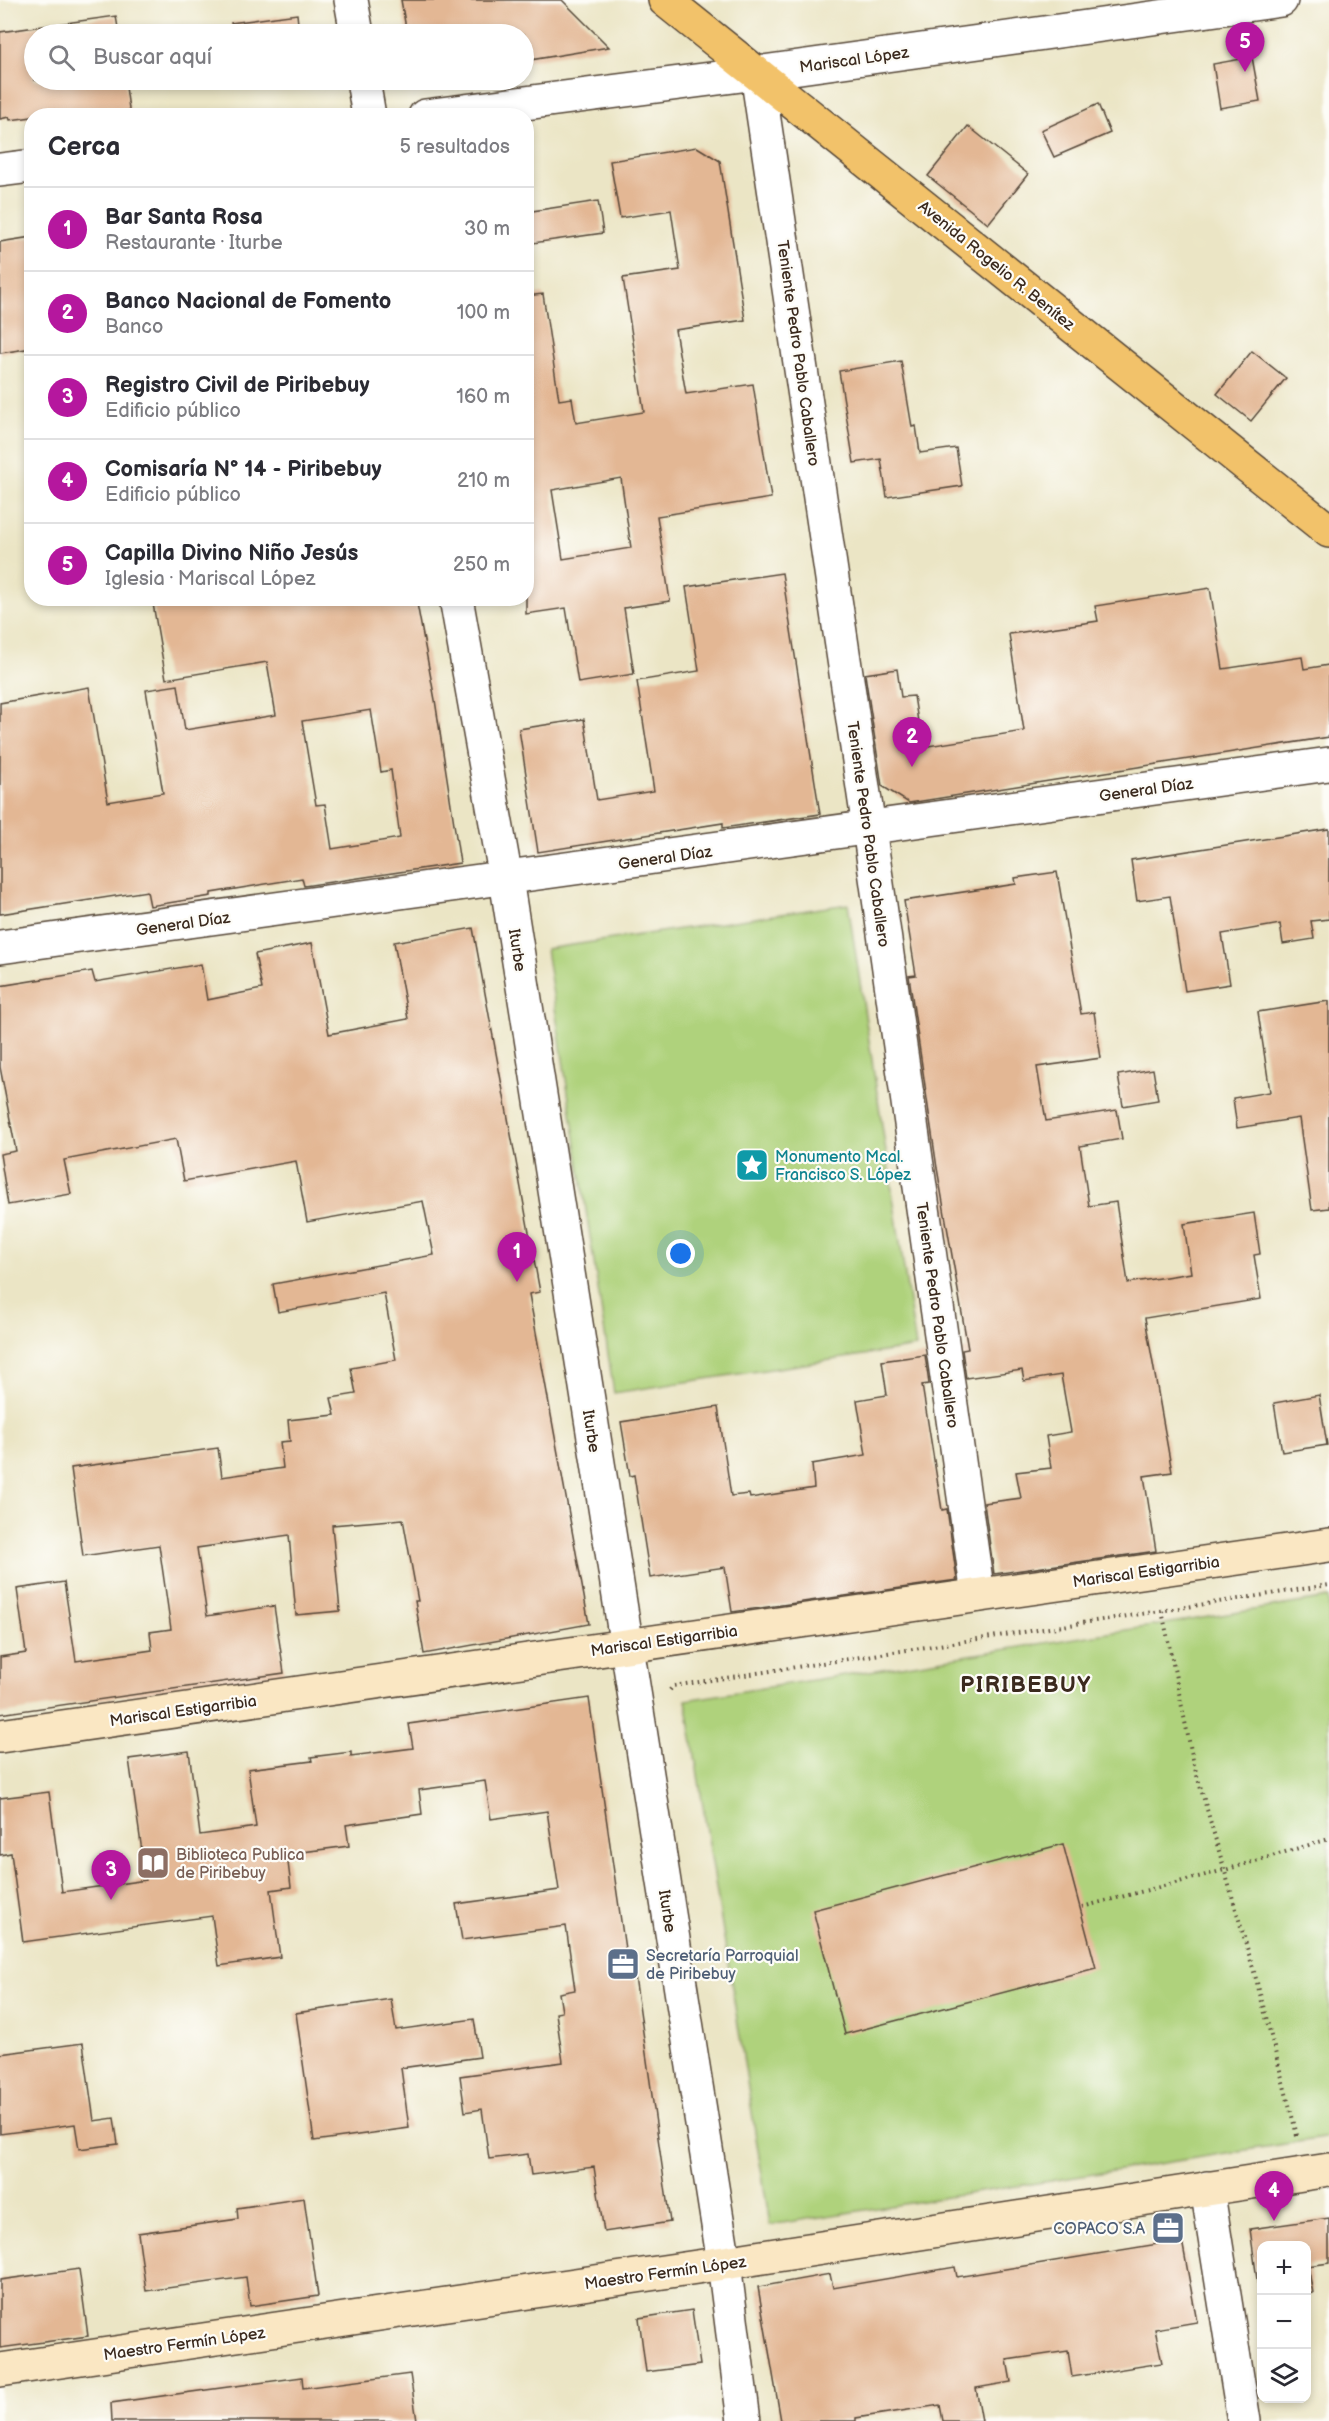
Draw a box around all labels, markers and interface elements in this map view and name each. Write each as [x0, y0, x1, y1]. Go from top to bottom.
pin: 5 [1226, 22, 1264, 72]
search box [24, 24, 534, 90]
icon: search [45, 41, 78, 74]
street label: Mariscal López [798, 43, 910, 78]
text: Buscar aquí [93, 44, 212, 71]
text: Cerca [48, 132, 120, 163]
text: 5 resultados [399, 135, 510, 159]
street label: Avenida Rogelio R. Benítez [914, 197, 1078, 335]
text: Bar Santa Rosa [105, 204, 263, 231]
text: 1 [63, 217, 72, 241]
text: 30 m [464, 217, 510, 241]
text: Restaurante · Iturbe [105, 231, 283, 255]
street label: Teniente Pedro Pablo Caballero [772, 239, 823, 467]
text: Banco Nacional de Fomento [105, 288, 391, 315]
text: 2 [62, 301, 73, 325]
text: 100 m [457, 301, 510, 325]
text: Banco [105, 315, 163, 339]
text: Registro Civil de Piribebuy [105, 372, 370, 399]
text: 3 [62, 385, 73, 409]
text: 160 m [456, 385, 510, 409]
text: Edificio público [105, 399, 241, 423]
text: Comisaría N° 14 - Piribebuy [105, 456, 382, 483]
text: 4 [62, 469, 73, 493]
text: 210 m [457, 469, 510, 493]
text: Edificio público [105, 483, 241, 507]
text: Capilla Divino Niño Jesús [105, 540, 358, 567]
text: 5 [62, 553, 73, 577]
text: 250 m [453, 553, 510, 577]
text: Iglesia · Mariscal López [105, 567, 315, 591]
pin: 2 [892, 718, 932, 767]
street label: Teniente Pedro Pablo Caballero [842, 720, 893, 948]
street label: General Díaz [1098, 774, 1195, 806]
street label: General Díaz [617, 842, 714, 874]
street label: General Díaz [135, 908, 232, 940]
street label: Iturbe [504, 928, 529, 973]
place icon: Monumento Mcal. Francisco S. López [734, 1147, 770, 1183]
place label: Monumento Mcal. Francisco S. López [775, 1148, 911, 1185]
street label: Teniente Pedro Pablo Caballero [911, 1201, 962, 1429]
pin: 1 [498, 1232, 536, 1282]
your location [666, 1239, 695, 1268]
street label: Iturbe [578, 1409, 603, 1454]
street label: Mariscal Estigarribia [1071, 1553, 1221, 1592]
street label: Mariscal Estigarribia [589, 1622, 739, 1661]
district label: PIRIBEBUY [960, 1672, 1092, 1699]
street label: Mariscal Estigarribia [108, 1692, 258, 1731]
library icon: Biblioteca Publica de Piribebuy [135, 1845, 171, 1881]
place label: Biblioteca Publica de Piribebuy [176, 1846, 305, 1883]
pin: 3 [92, 1850, 130, 1900]
street label: Iturbe [654, 1889, 679, 1934]
office icon: Secretaría Parroquial de Piribebuy [605, 1946, 641, 1982]
place label: Secretaría Parroquial de Piribebuy [646, 1947, 798, 1984]
pin: 4 [1254, 2172, 1294, 2221]
office icon: COPACO S.A [1150, 2210, 1186, 2246]
place label: COPACO S.A [1053, 2220, 1145, 2239]
map controls [1257, 2241, 1311, 2403]
button: + [1257, 2241, 1311, 2295]
street label: Maestro Fermín López [583, 2253, 748, 2294]
button: − [1257, 2295, 1311, 2349]
street label: Maestro Fermín López [102, 2324, 267, 2365]
button: layers [1257, 2349, 1311, 2403]

